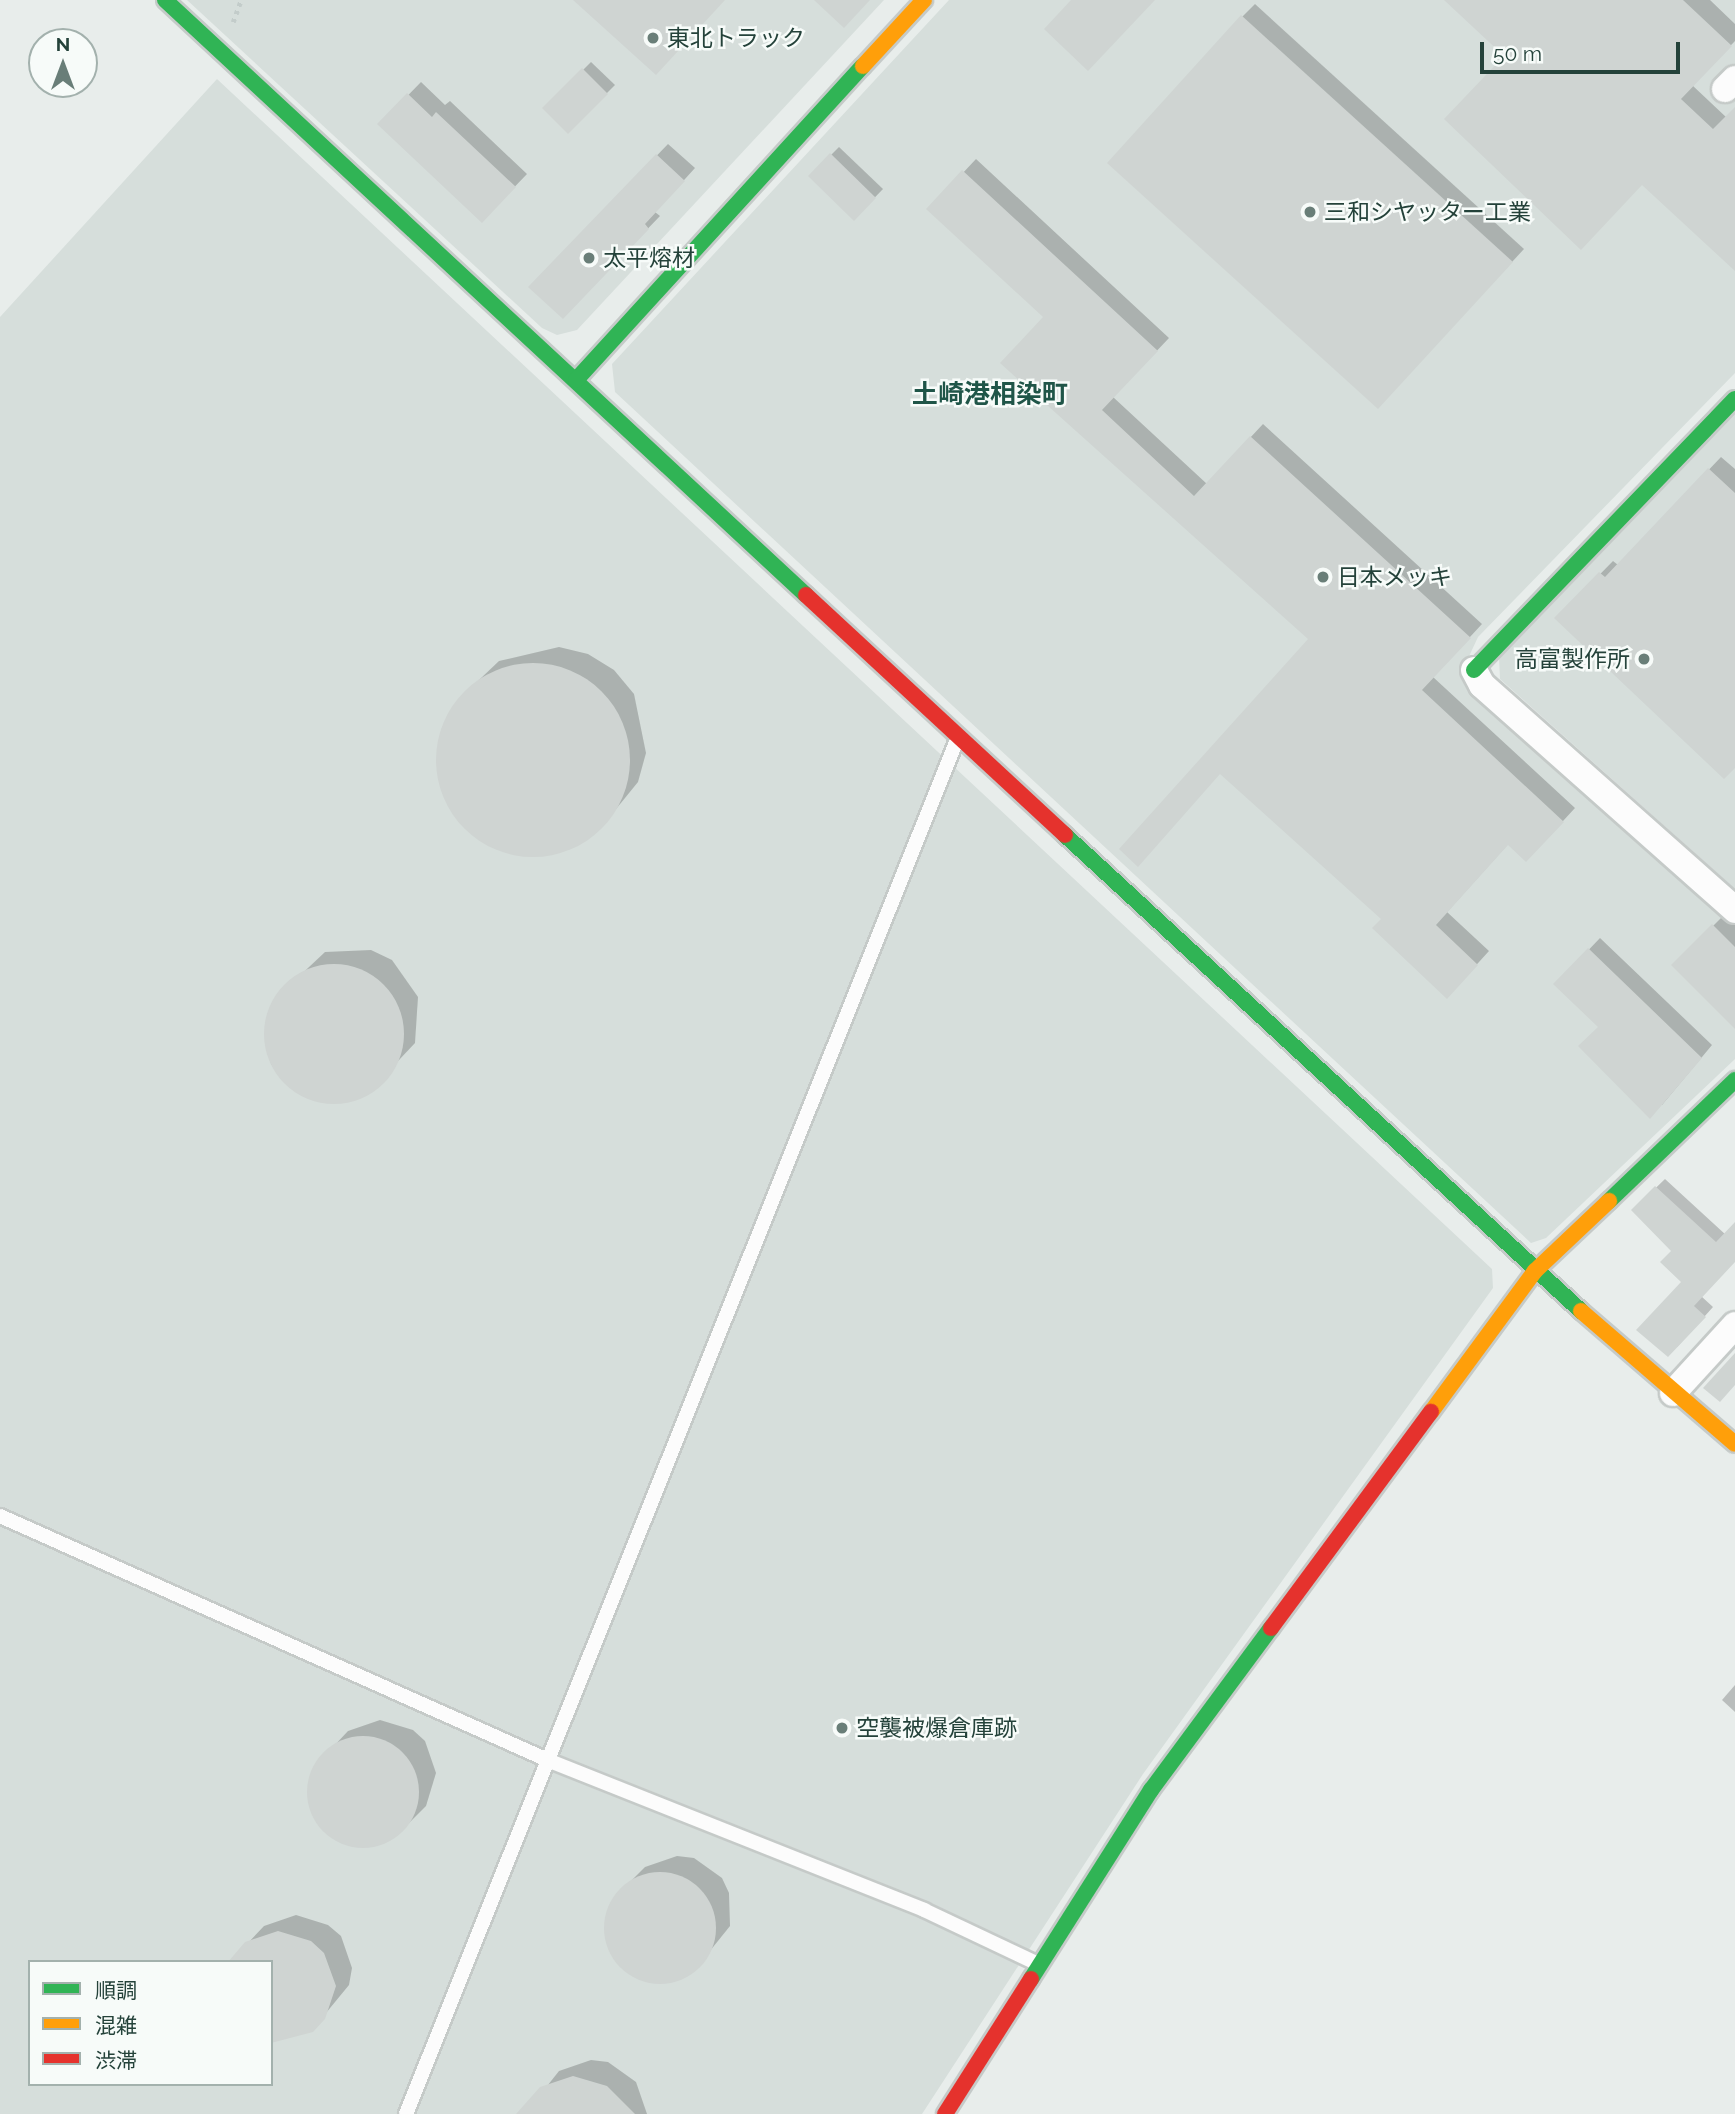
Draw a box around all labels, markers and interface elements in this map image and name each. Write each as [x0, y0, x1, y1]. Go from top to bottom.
place label: 東北トラック [667, 24, 805, 52]
north arrow [28, 28, 98, 98]
scale bar [1483, 28, 1682, 72]
marker: 東北トラック [645, 30, 661, 46]
text: N [56, 33, 70, 55]
text: 50 m [1493, 41, 1542, 66]
place label: 三和シヤッター工業 [1324, 198, 1531, 226]
marker: 三和シヤッター工業 [1302, 204, 1318, 220]
place label: 太平熔材 [603, 244, 695, 272]
marker: 太平熔材 [581, 250, 597, 266]
district label: 土崎港相染町 [912, 379, 1068, 411]
place label: 日本メッキ [1337, 563, 1452, 591]
marker: 日本メッキ [1315, 569, 1331, 585]
place label: 高富製作所 [1515, 645, 1630, 673]
marker: 高富製作所 [1636, 651, 1652, 667]
place label: 空襲被爆倉庫跡 [856, 1714, 1017, 1742]
marker: 空襲被爆倉庫跡 [834, 1720, 850, 1736]
legend [28, 1960, 273, 2086]
text: 順調 [95, 1978, 137, 2003]
text: 混雑 [95, 2013, 137, 2038]
text: 渋滞 [95, 2048, 137, 2073]

